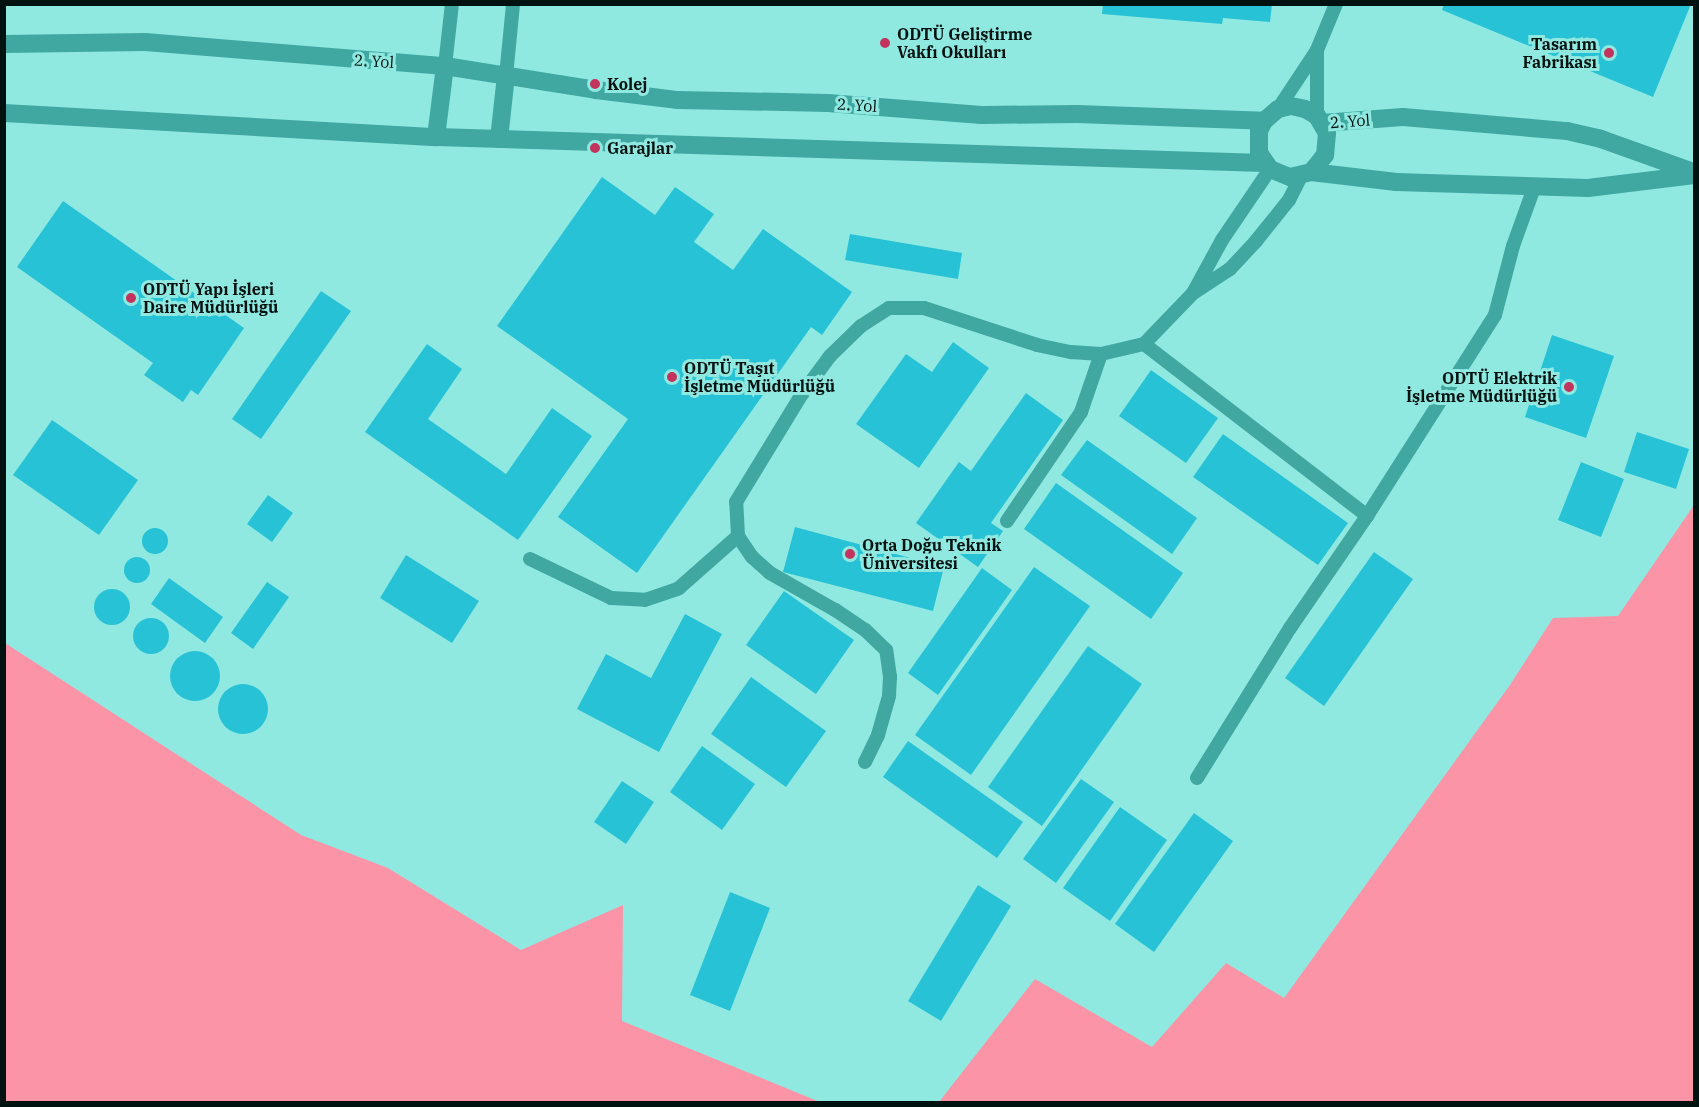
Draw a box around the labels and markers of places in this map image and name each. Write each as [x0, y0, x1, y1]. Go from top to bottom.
place label: ODTÜ Geliştirme Vakfı Okulları [897, 24, 1032, 62]
place label: Tasarım Fabrikası [1522, 34, 1597, 72]
marker: ODTÜ Geliştirme Vakfı Okulları [878, 36, 892, 50]
marker: Tasarım Fabrikası [1602, 46, 1616, 60]
place label: Kolej [607, 74, 647, 94]
marker: Kolej [588, 77, 602, 91]
place label: Garajlar [607, 138, 673, 158]
marker: Garajlar [588, 141, 602, 155]
place label: ODTÜ Yapı İşleri Daire Müdürlüğü [143, 279, 278, 317]
marker: ODTÜ Yapı İşleri Daire Müdürlüğü [124, 291, 138, 305]
place label: ODTÜ Taşıt İşletme Müdürlüğü [684, 358, 835, 396]
place label: ODTÜ Elektrik İşletme Müdürlüğü [1406, 368, 1557, 406]
marker: ODTÜ Taşıt İşletme Müdürlüğü [665, 370, 679, 384]
marker: ODTÜ Elektrik İşletme Müdürlüğü [1562, 380, 1576, 394]
place label: Orta Doğu Teknik Üniversitesi [862, 535, 1001, 573]
marker: Orta Doğu Teknik Üniversitesi [843, 547, 857, 561]

